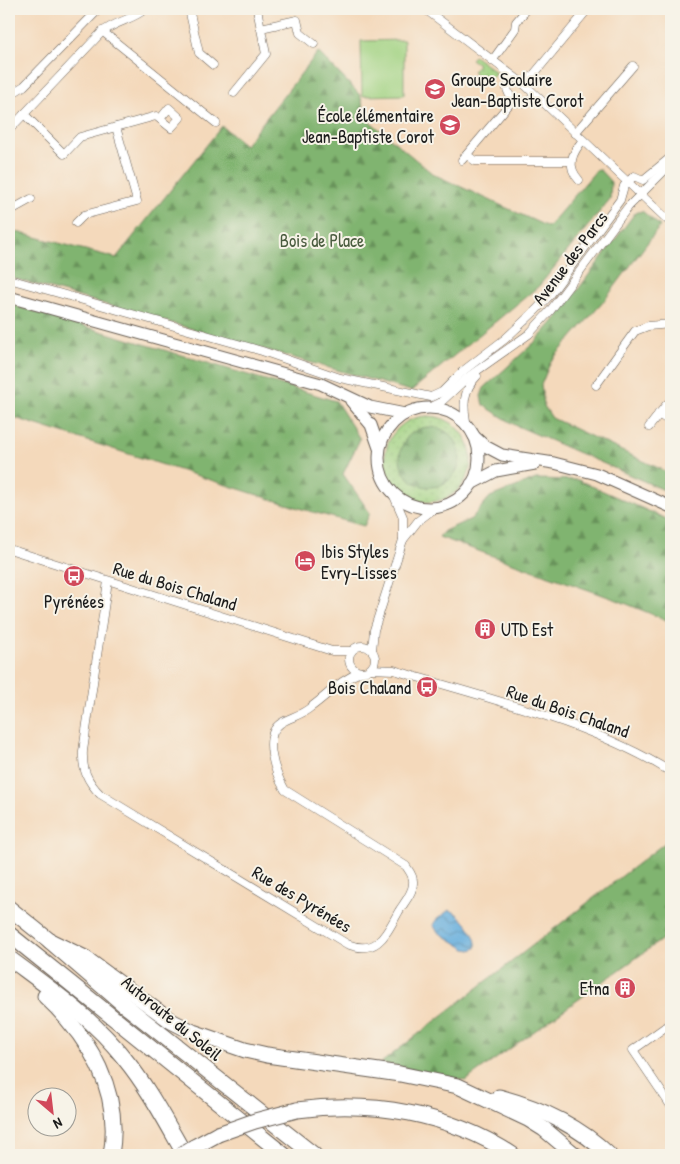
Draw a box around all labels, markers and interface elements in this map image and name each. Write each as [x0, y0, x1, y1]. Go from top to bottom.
place label: Groupe Scolaire Jean-Baptiste Corot [451, 67, 584, 113]
school or university icon: Groupe Scolaire Jean-Baptiste Corot [423, 77, 447, 101]
place label: École élémentaire Jean-Baptiste Corot [302, 103, 435, 149]
school or university icon: École élémentaire Jean-Baptiste Corot [438, 113, 462, 137]
street label: Avenue des Parcs [526, 206, 614, 310]
park label: Bois de Place [280, 228, 364, 253]
place label: Ibis Styles Evry-Lisses [321, 539, 397, 585]
hotel icon: Ibis Styles Evry-Lisses [293, 549, 317, 573]
street label: Rue du Bois Chaland [110, 555, 240, 617]
bus stop icon: Pyrénées [62, 564, 86, 588]
place label: Pyrénées [44, 589, 104, 614]
building icon: UTD Est [473, 617, 497, 641]
place label: UTD Est [501, 617, 554, 642]
place label: Bois Chaland [328, 675, 411, 700]
bus stop icon: Bois Chaland [415, 675, 439, 699]
street label: Rue du Bois Chaland [503, 678, 633, 744]
street label: Rue des Pyrénées [248, 860, 356, 939]
street label: Autoroute du Soleil [116, 970, 228, 1067]
place label: Etna [580, 976, 609, 1001]
building icon: Etna [613, 976, 637, 1000]
north arrow [28, 1086, 78, 1136]
text: N [50, 1114, 66, 1134]

